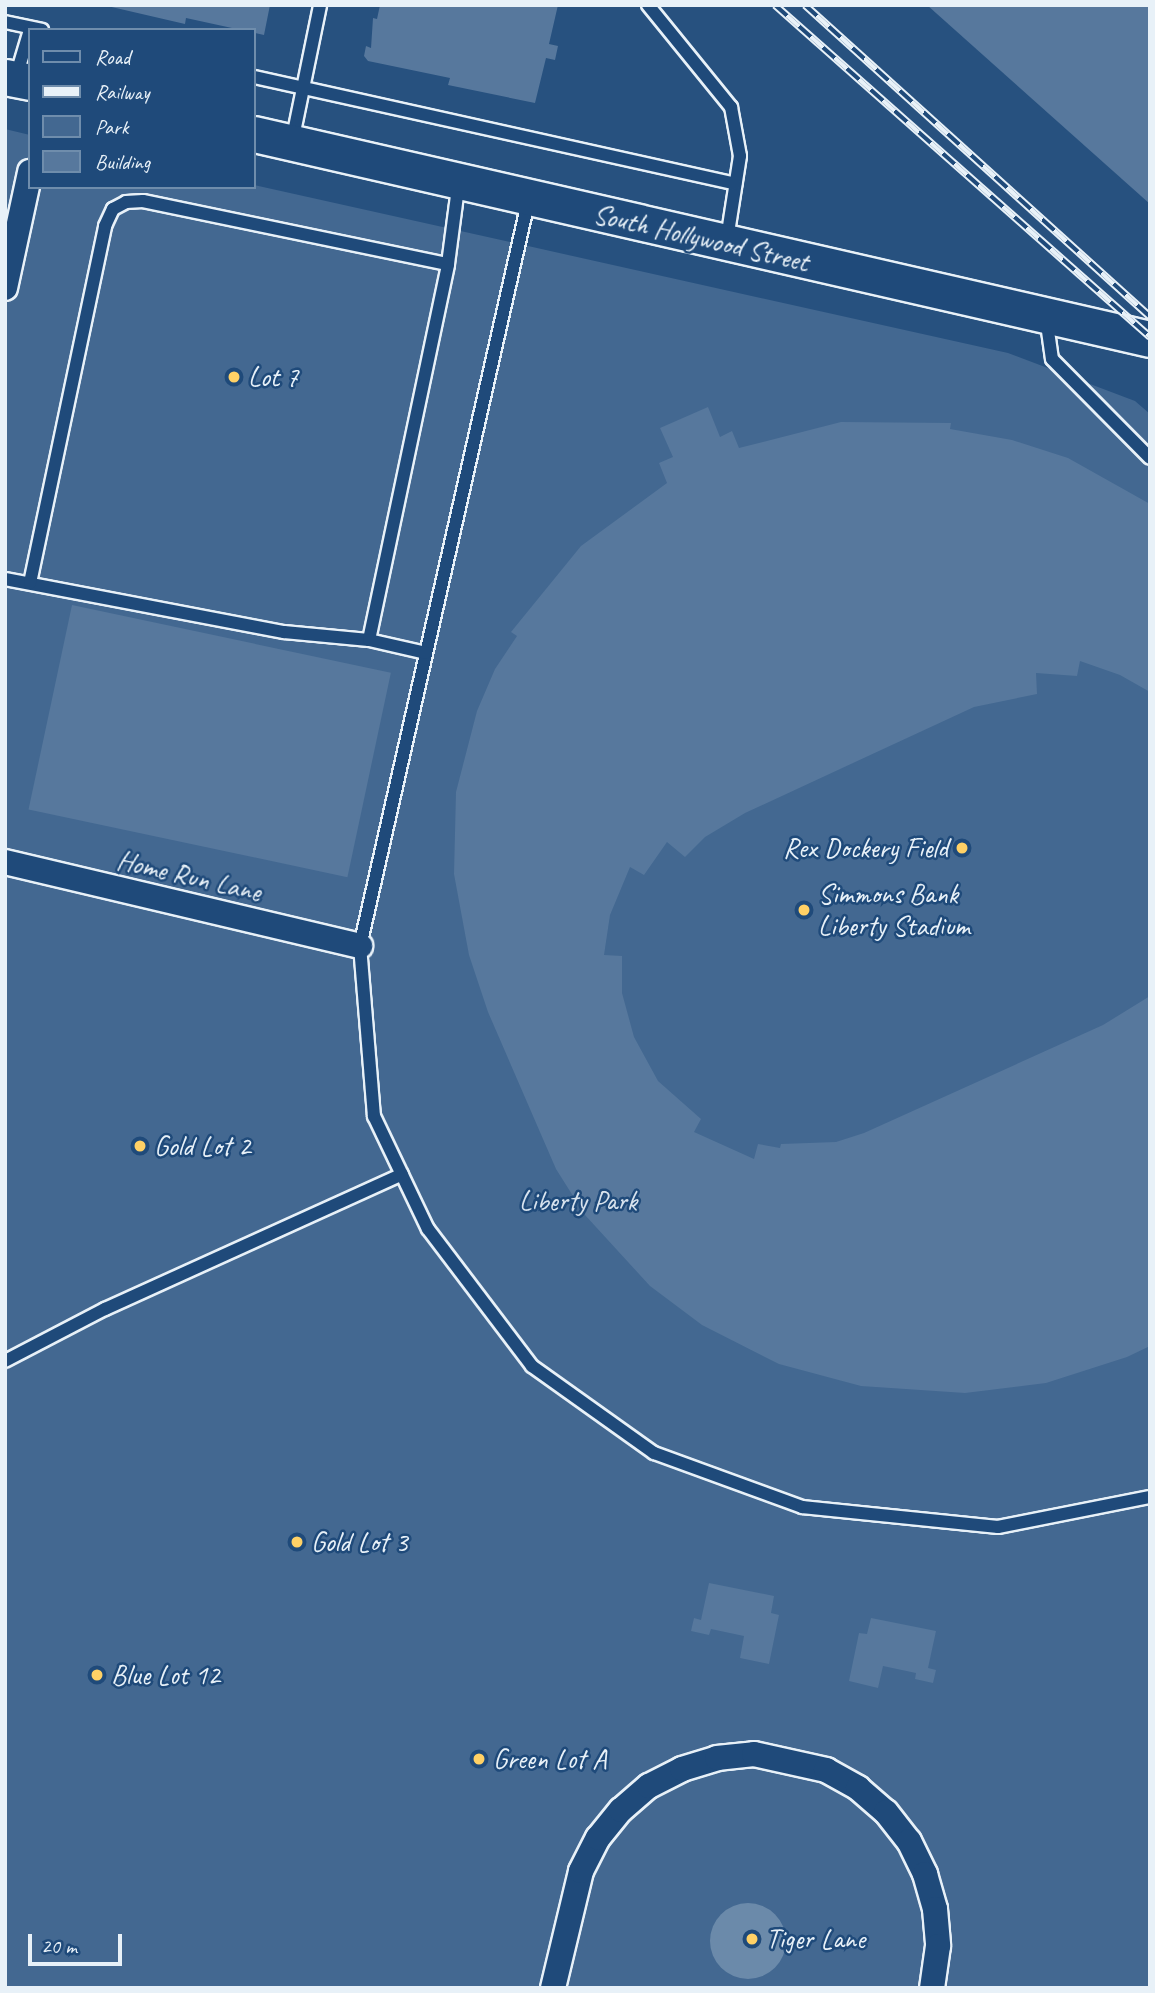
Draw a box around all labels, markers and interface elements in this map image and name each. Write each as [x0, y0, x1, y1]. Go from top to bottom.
legend [28, 28, 256, 189]
text: Road [95, 44, 130, 70]
text: Railway [95, 79, 149, 105]
text: Park [95, 114, 128, 140]
text: Building [95, 149, 150, 175]
street label: South Hollywood Street [590, 197, 812, 279]
place label: Lot 7 [248, 360, 298, 394]
marker: Lot 7 [226, 369, 242, 385]
place label: Rex Dockery Field [783, 831, 948, 865]
marker: Rex Dockery Field [954, 840, 970, 856]
street label: Home Run Lane [114, 843, 264, 909]
place label: Simmons Bank Liberty Stadium [818, 877, 970, 943]
marker: Simmons Bank Liberty Stadium [796, 902, 812, 918]
place label: Gold Lot 2 [154, 1129, 250, 1163]
marker: Gold Lot 2 [132, 1138, 148, 1154]
park label: Liberty Park [519, 1184, 637, 1218]
place label: Gold Lot 3 [311, 1525, 407, 1559]
marker: Gold Lot 3 [289, 1534, 305, 1550]
place label: Blue Lot 12 [111, 1658, 220, 1692]
marker: Blue Lot 12 [89, 1667, 105, 1683]
place label: Green Lot A [493, 1742, 606, 1776]
marker: Green Lot A [471, 1751, 487, 1767]
scale bar [32, 1920, 126, 1964]
place label: Tiger Lane [766, 1922, 866, 1956]
marker: Tiger Lane [744, 1931, 760, 1947]
text: 20 m [41, 1933, 77, 1959]

